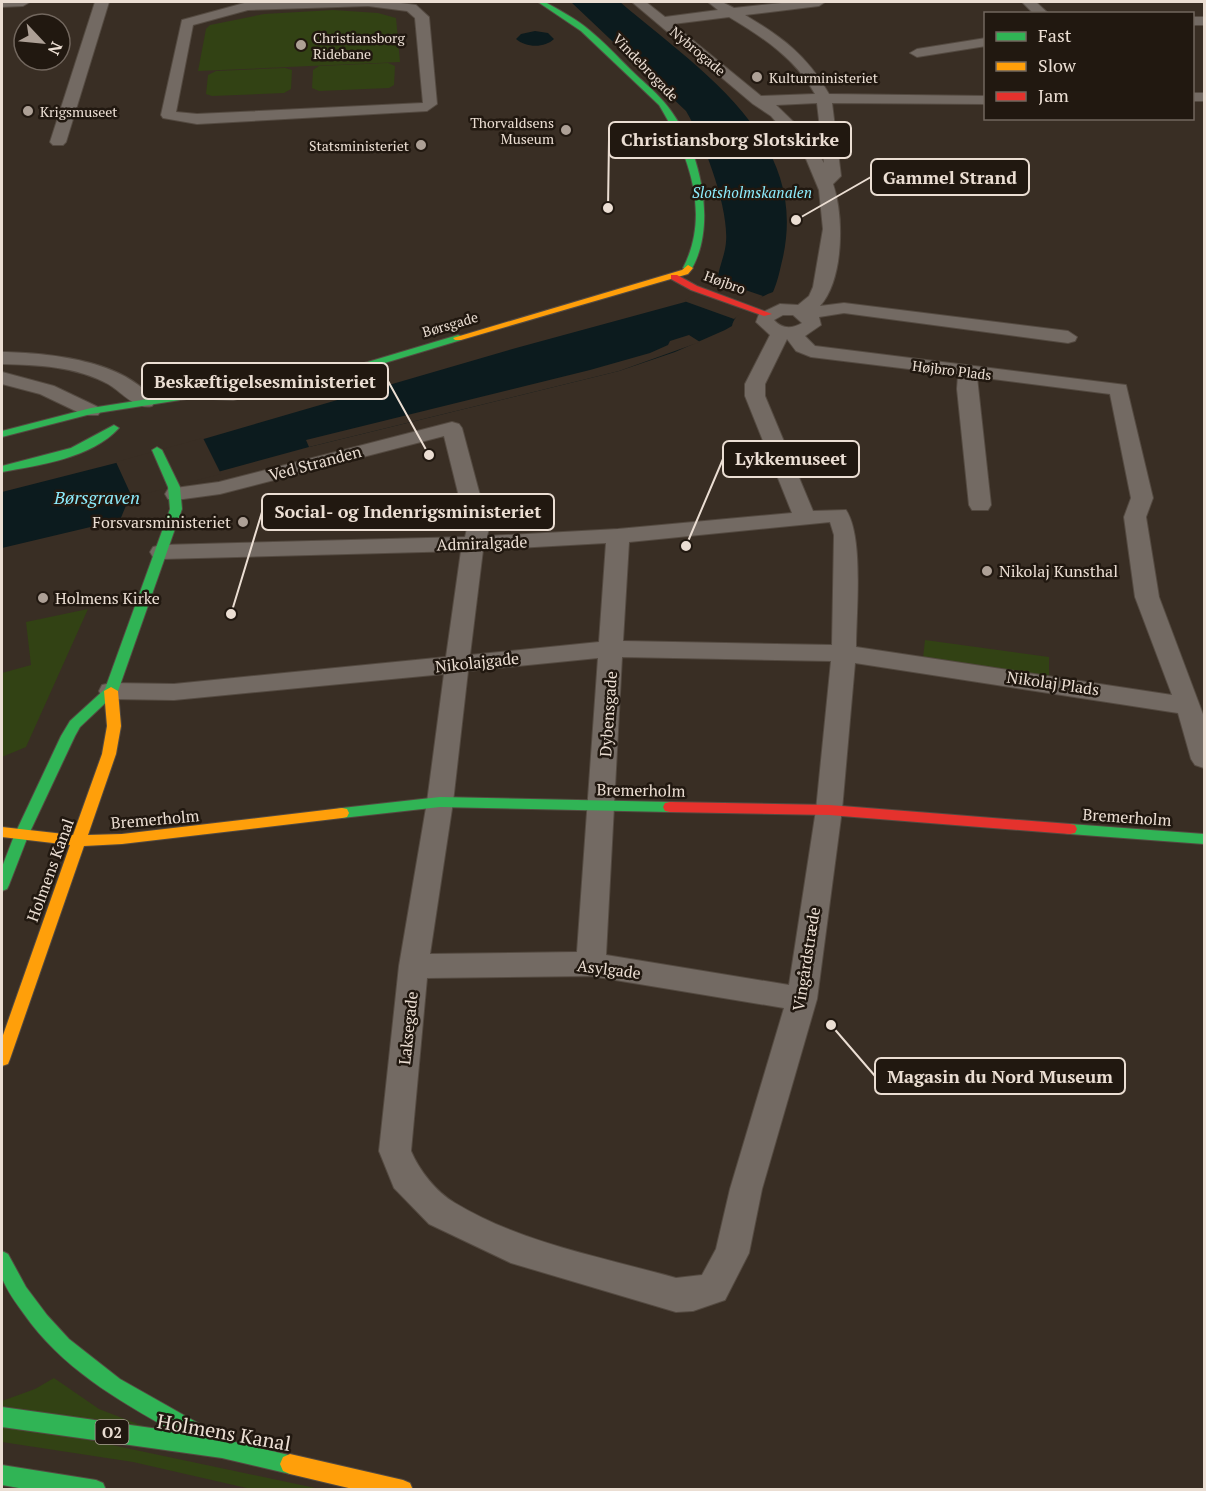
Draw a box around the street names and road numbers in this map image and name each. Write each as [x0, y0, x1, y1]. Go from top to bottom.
street label: Nybrogade [666, 22, 730, 80]
street label: Vindebrogade [609, 29, 683, 105]
street label: Højbro [702, 266, 749, 298]
street label: Børsgade [420, 307, 480, 341]
street label: Højbro Plads [911, 356, 993, 384]
street label: Ved Stranden [266, 440, 364, 486]
street label: Admiralgade [436, 530, 528, 556]
street label: Nikolajgade [434, 647, 520, 677]
street label: Nikolaj Plads [1005, 666, 1101, 700]
street label: Dybensgade [594, 670, 622, 758]
street label: Bremerholm [596, 778, 686, 802]
street label: Bremerholm [1082, 803, 1172, 831]
street label: Bremerholm [110, 804, 200, 834]
street label: Holmens Kanal [21, 815, 79, 925]
street label: Vingårdstræde [787, 905, 825, 1013]
street label: Asylgade [576, 954, 642, 984]
street label: Laksegade [393, 990, 423, 1066]
street label: Holmens Kanal [155, 1407, 293, 1457]
road number: O2 [96, 1420, 128, 1444]

